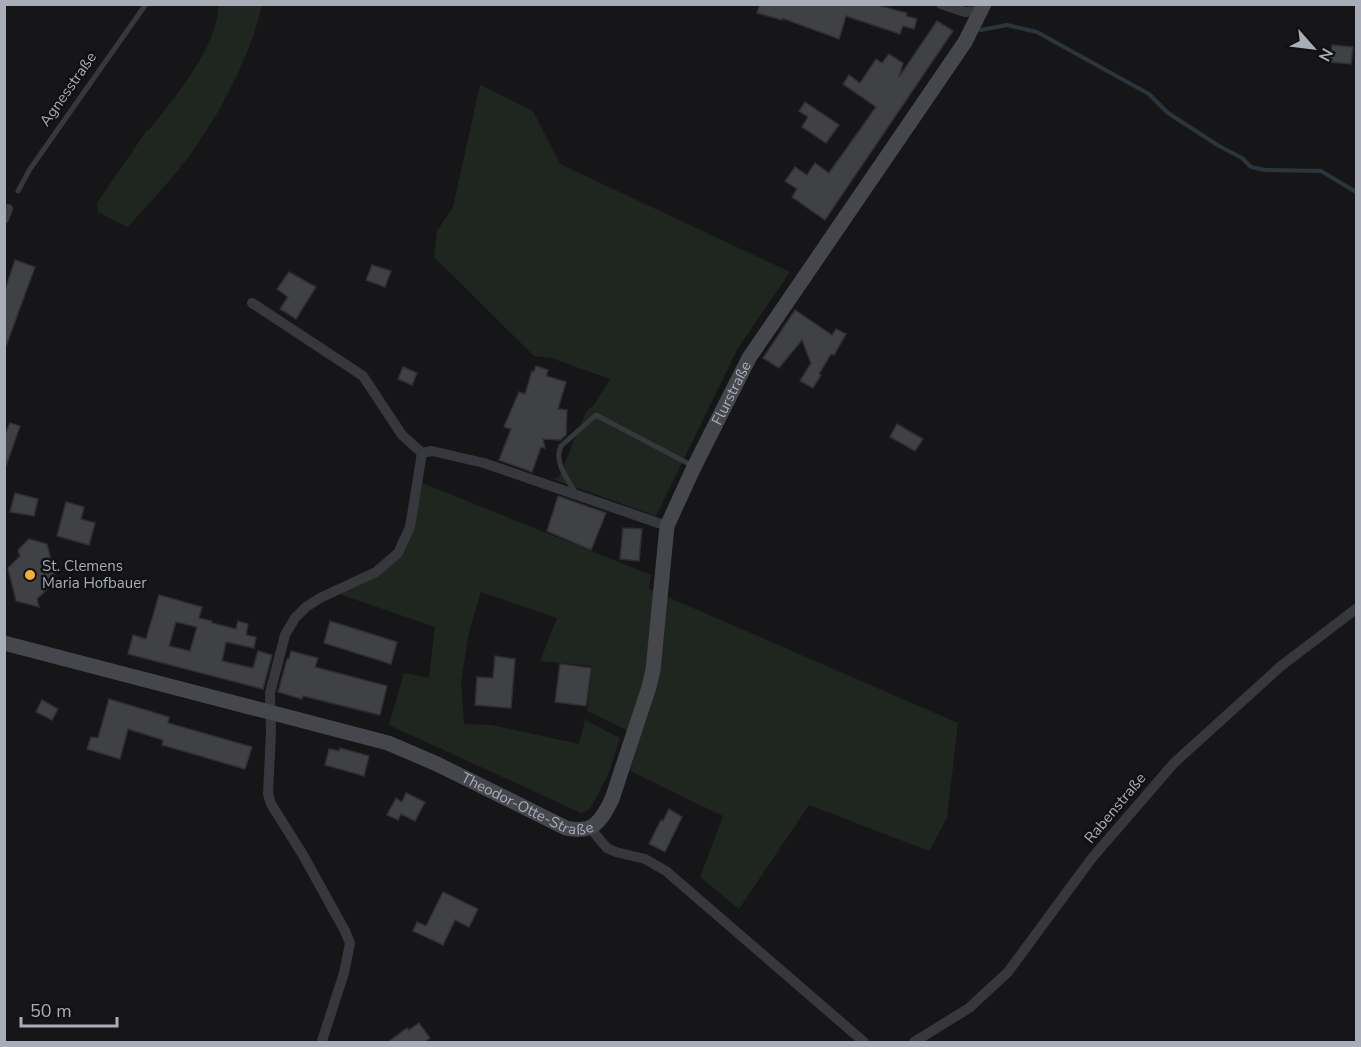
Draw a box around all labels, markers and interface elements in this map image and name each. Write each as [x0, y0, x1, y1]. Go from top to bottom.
north arrow [1283, 18, 1343, 78]
text: N [1313, 44, 1338, 65]
street label: Agnesstraße [35, 48, 101, 130]
street label: Flurstraße [707, 358, 756, 428]
place label: St. Clemens Maria Hofbauer [42, 556, 147, 593]
marker: St. Clemens Maria Hofbauer [23, 568, 37, 582]
street label: Theodor-Otte-Straße [458, 768, 597, 840]
street label: Rabenstraße [1080, 769, 1150, 847]
scale bar [21, 990, 117, 1028]
text: 50 m [30, 999, 72, 1023]

